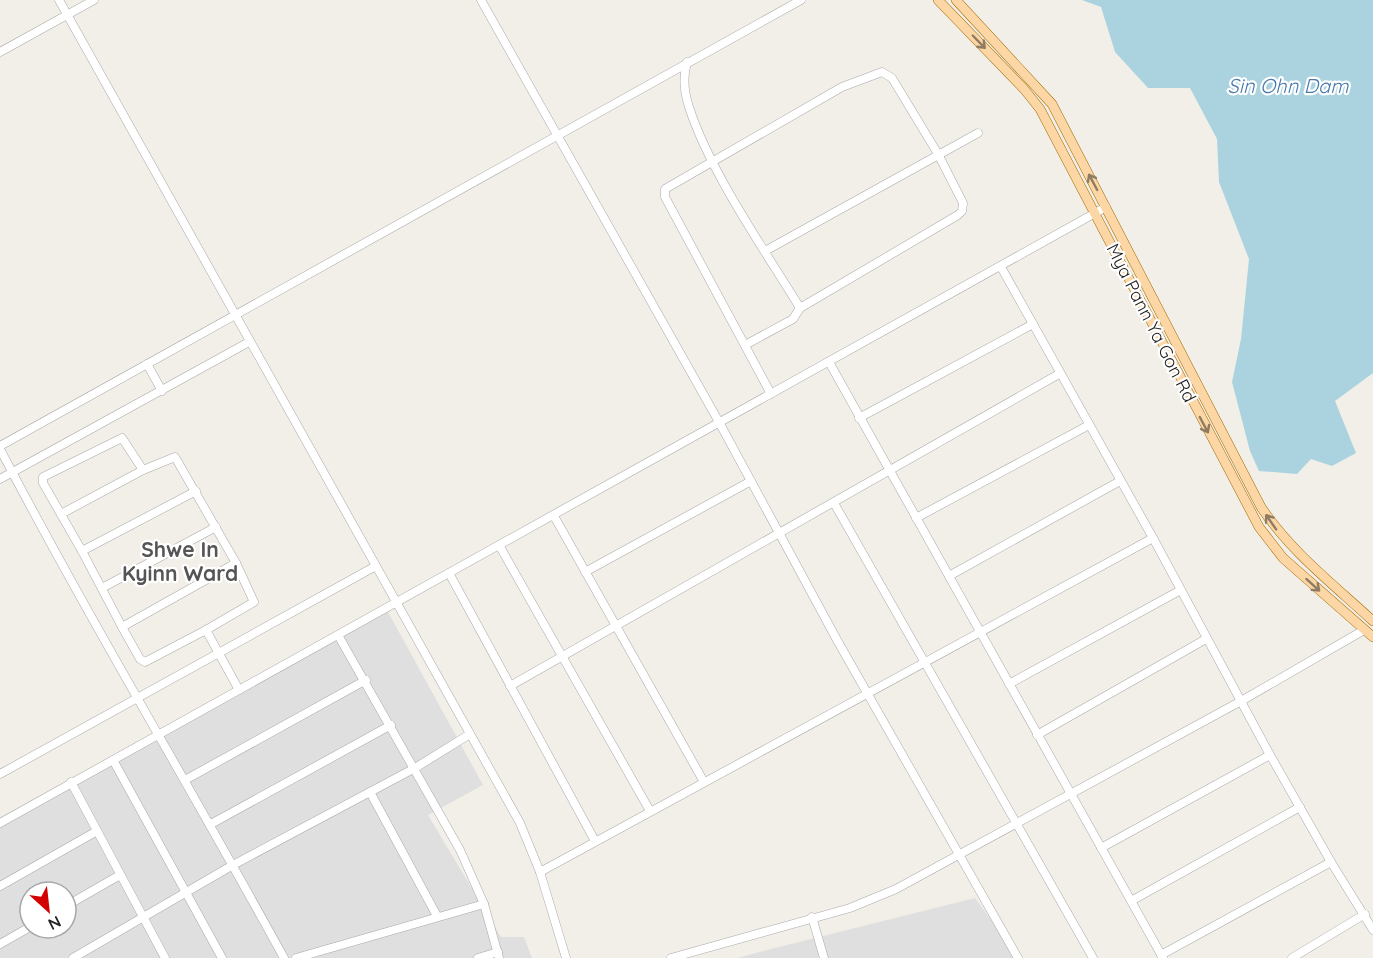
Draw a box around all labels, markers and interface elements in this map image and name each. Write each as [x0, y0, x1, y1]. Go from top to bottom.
one-way arrow [972, 34, 987, 49]
water label: Sin Ohn Dam [1228, 73, 1349, 98]
one-way arrow [1087, 173, 1098, 191]
street label: Mya Pann Ya Gon Rd [1101, 240, 1201, 406]
one-way arrow [1199, 416, 1210, 434]
one-way arrow [1265, 514, 1277, 530]
district label: Shwe In Kyinn Ward [122, 536, 238, 586]
one-way arrow [1305, 578, 1320, 592]
north arrow [18, 880, 78, 940]
text: N [45, 912, 65, 935]

